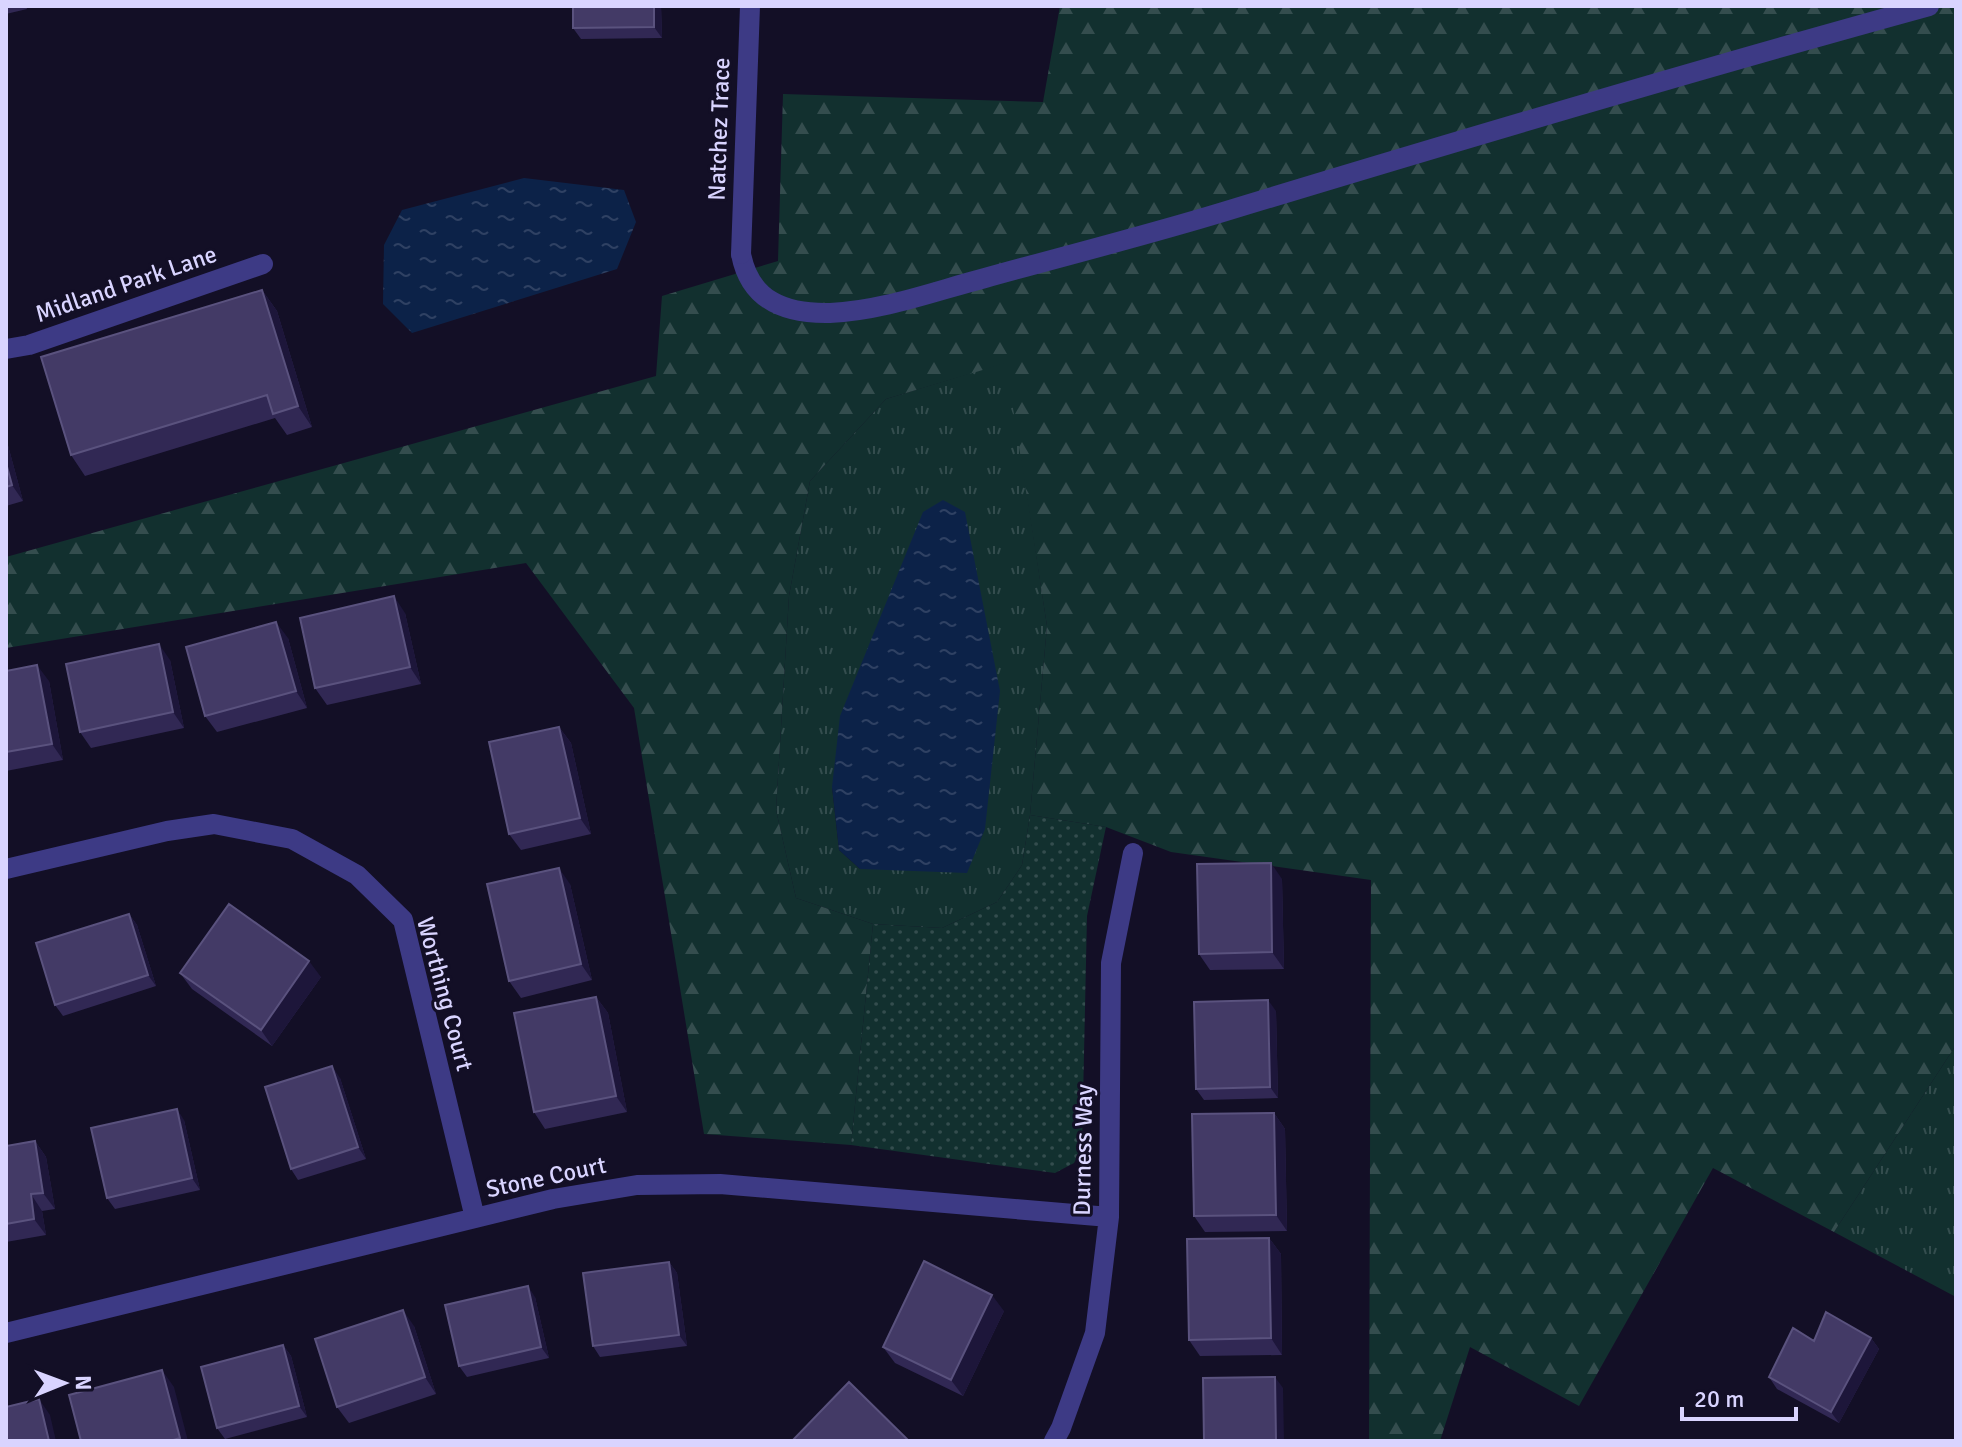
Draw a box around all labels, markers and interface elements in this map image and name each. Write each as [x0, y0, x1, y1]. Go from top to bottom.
street label: Natchez Trace [702, 57, 736, 201]
street label: Midland Park Lane [31, 239, 221, 329]
street label: Worthing Court [410, 914, 480, 1074]
street label: Durness Way [1067, 1084, 1099, 1216]
street label: Stone Court [483, 1150, 609, 1204]
north arrow [24, 1343, 104, 1423]
scale bar [1682, 1371, 1796, 1421]
text: N [70, 1375, 97, 1391]
text: 20 m [1694, 1384, 1744, 1414]

